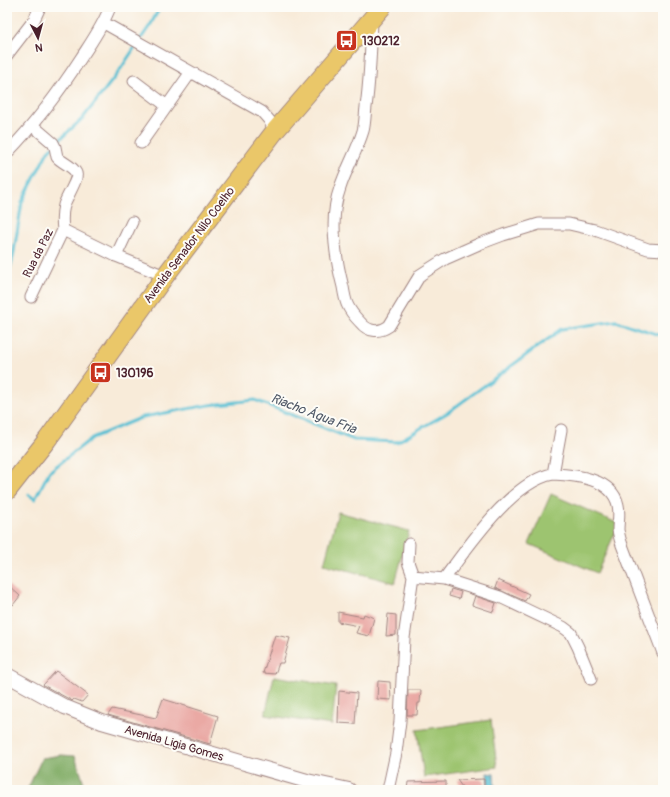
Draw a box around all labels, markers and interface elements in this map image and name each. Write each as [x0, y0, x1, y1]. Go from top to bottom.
north arrow [18, 18, 58, 58]
bus stop icon: 130212 [334, 28, 360, 54]
place label: 130212 [362, 34, 400, 49]
text: N [34, 41, 43, 54]
street label: Avenida Senador Nilo Coelho [141, 184, 238, 307]
street label: Rua da Paz [20, 226, 57, 280]
bus stop icon: 130196 [87, 360, 113, 386]
place label: 130196 [116, 366, 153, 381]
water label: Riacho Água Fria [269, 390, 359, 438]
street label: Avenida Ligia Gomes [123, 722, 226, 765]

